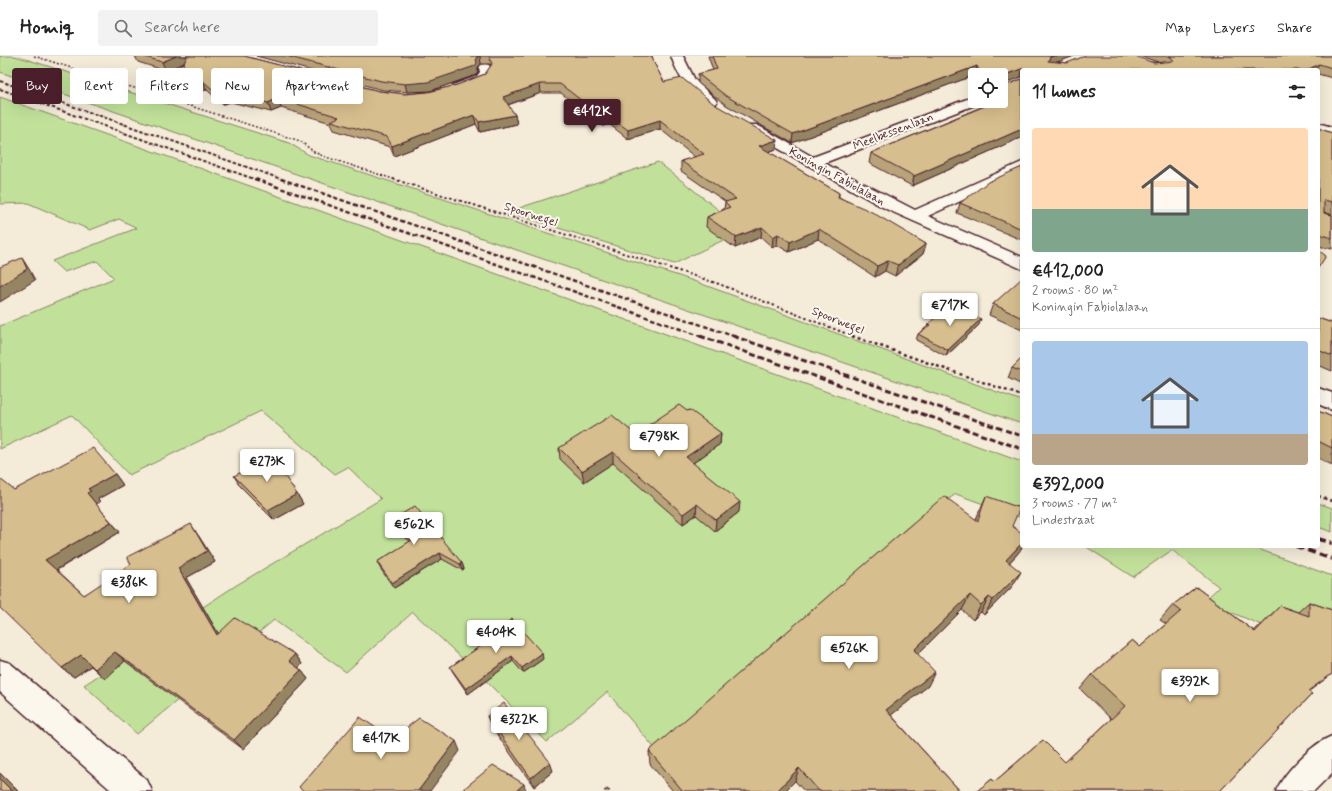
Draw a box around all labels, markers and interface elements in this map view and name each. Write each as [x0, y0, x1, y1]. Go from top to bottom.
search box [98, 10, 378, 46]
text: Homiq [20, 15, 74, 40]
icon: search [112, 17, 134, 39]
text: Search here [144, 18, 220, 38]
text: Map [1165, 19, 1191, 37]
text: Layers [1213, 19, 1255, 37]
text: Share [1277, 19, 1312, 37]
chip: Buy [12, 68, 62, 104]
chip: Rent [70, 68, 128, 104]
chip: Filters [136, 68, 203, 104]
chip: New [211, 68, 264, 104]
chip: Apartment [272, 68, 363, 104]
map controls [968, 68, 1008, 108]
button: locate [968, 68, 1008, 108]
text: 11 homes [1032, 81, 1096, 103]
icon: filters [1286, 81, 1308, 103]
pin: €412K [564, 99, 620, 133]
text: €412K [573, 103, 611, 120]
street label: Meelbessenlaan [851, 109, 936, 155]
street label: Koningin Fabiolalaan [786, 144, 887, 210]
icon: home [1134, 154, 1206, 226]
street label: Spoorwegel [502, 199, 559, 232]
text: €412,000 [1032, 260, 1104, 282]
text: 2 rooms · 80 m² [1032, 282, 1118, 299]
pin: €717K [922, 293, 978, 327]
text: €717K [931, 297, 969, 314]
text: Koningin Fabiolalaan [1032, 299, 1148, 316]
street label: Spoorwegel [809, 303, 866, 340]
icon: home [1134, 367, 1206, 439]
pin: €798K [631, 424, 687, 458]
text: €798K [639, 428, 679, 445]
pin: €273K [239, 449, 295, 483]
text: €273K [249, 453, 285, 470]
text: €392,000 [1032, 473, 1104, 495]
text: 3 rooms · 77 m² [1032, 495, 1118, 512]
pin: €562K [386, 512, 442, 546]
text: Lindestraat [1032, 512, 1095, 529]
text: €562K [394, 516, 434, 533]
pin: €386K [101, 570, 157, 604]
text: €386K [111, 574, 147, 591]
pin: €404K [468, 620, 524, 654]
text: €404K [476, 624, 516, 641]
pin: €526K [821, 636, 877, 670]
text: €526K [830, 640, 868, 657]
pin: €392K [1162, 669, 1218, 703]
text: €392K [1170, 673, 1210, 690]
pin: €322K [491, 707, 547, 741]
text: €322K [500, 711, 538, 728]
pin: €417K [353, 726, 409, 760]
text: €417K [362, 730, 400, 747]

